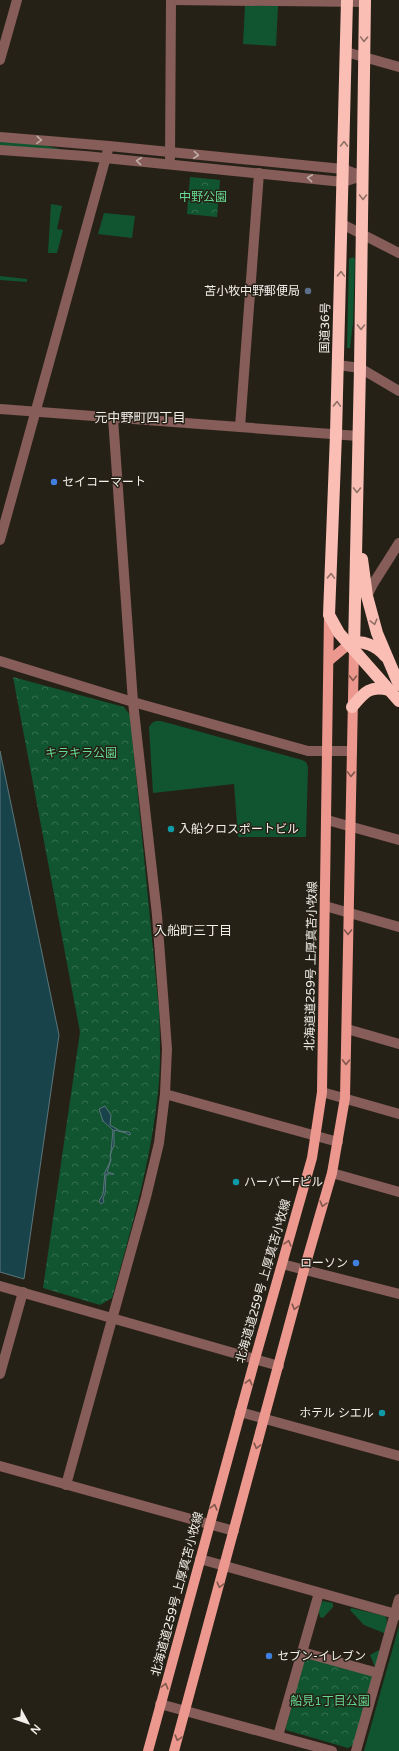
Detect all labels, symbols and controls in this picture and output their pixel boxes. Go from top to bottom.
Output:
one-way arrow [360,36,368,42]
one-way arrow [36,136,42,145]
one-way arrow [340,141,348,147]
one-way arrow [193,150,199,159]
one-way arrow [136,157,142,166]
one-way arrow [307,174,313,183]
park label: 中野公園 [179,190,227,204]
one-way arrow [359,194,367,200]
one-way arrow [337,271,345,277]
place label: 苫小牧中野郵便局 [204,284,300,298]
marker: 苫小牧中野郵便局 [303,286,313,296]
street label: 国道36号 [318,302,332,354]
one-way arrow [357,324,365,330]
one-way arrow [333,401,341,407]
district label: 元中野町四丁目 [94,410,186,426]
place label: セイコーマート [62,475,146,489]
marker: セイコーマート [49,477,59,487]
one-way arrow [353,487,361,493]
one-way arrow [327,573,335,579]
one-way arrow [369,618,378,625]
one-way arrow [349,675,357,681]
park label: キラキラ公園 [45,746,117,760]
one-way arrow [347,771,356,777]
place label: 入船クロスポートビル [179,822,299,836]
marker: 入船クロスポートビル [166,824,176,834]
street label: 北海道道259号 上厚真苫小牧線 [303,881,319,1051]
district label: 入船町三丁目 [154,923,232,939]
one-way arrow [344,929,352,935]
one-way arrow [342,1059,350,1065]
place label: ハーバーFビル [244,1175,323,1189]
marker: ハーバーFビル [231,1177,241,1187]
street label: 北海道道259号 上厚真苫小牧線 [233,1197,293,1365]
one-way arrow [319,1200,328,1207]
one-way arrow [283,1240,292,1247]
place label: ローソン [300,1256,348,1270]
marker: ローソン [351,1258,361,1268]
one-way arrow [291,1304,299,1311]
one-way arrow [244,1378,252,1385]
place label: ホテル シエル [299,1406,374,1420]
marker: ホテル シエル [377,1408,387,1418]
one-way arrow [254,1443,262,1450]
one-way arrow [209,1504,218,1511]
street label: 北海道道259号 上厚真苫小牧線 [148,1510,206,1678]
one-way arrow [216,1582,224,1589]
place label: セブン-イレブン [277,1649,366,1663]
marker: セブン-イレブン [264,1651,274,1661]
one-way arrow [160,1683,169,1690]
park label: 船見1丁目公園 [290,1694,370,1708]
north arrow [8,1703,48,1743]
text: N [27,1722,43,1737]
one-way arrow [174,1734,182,1741]

